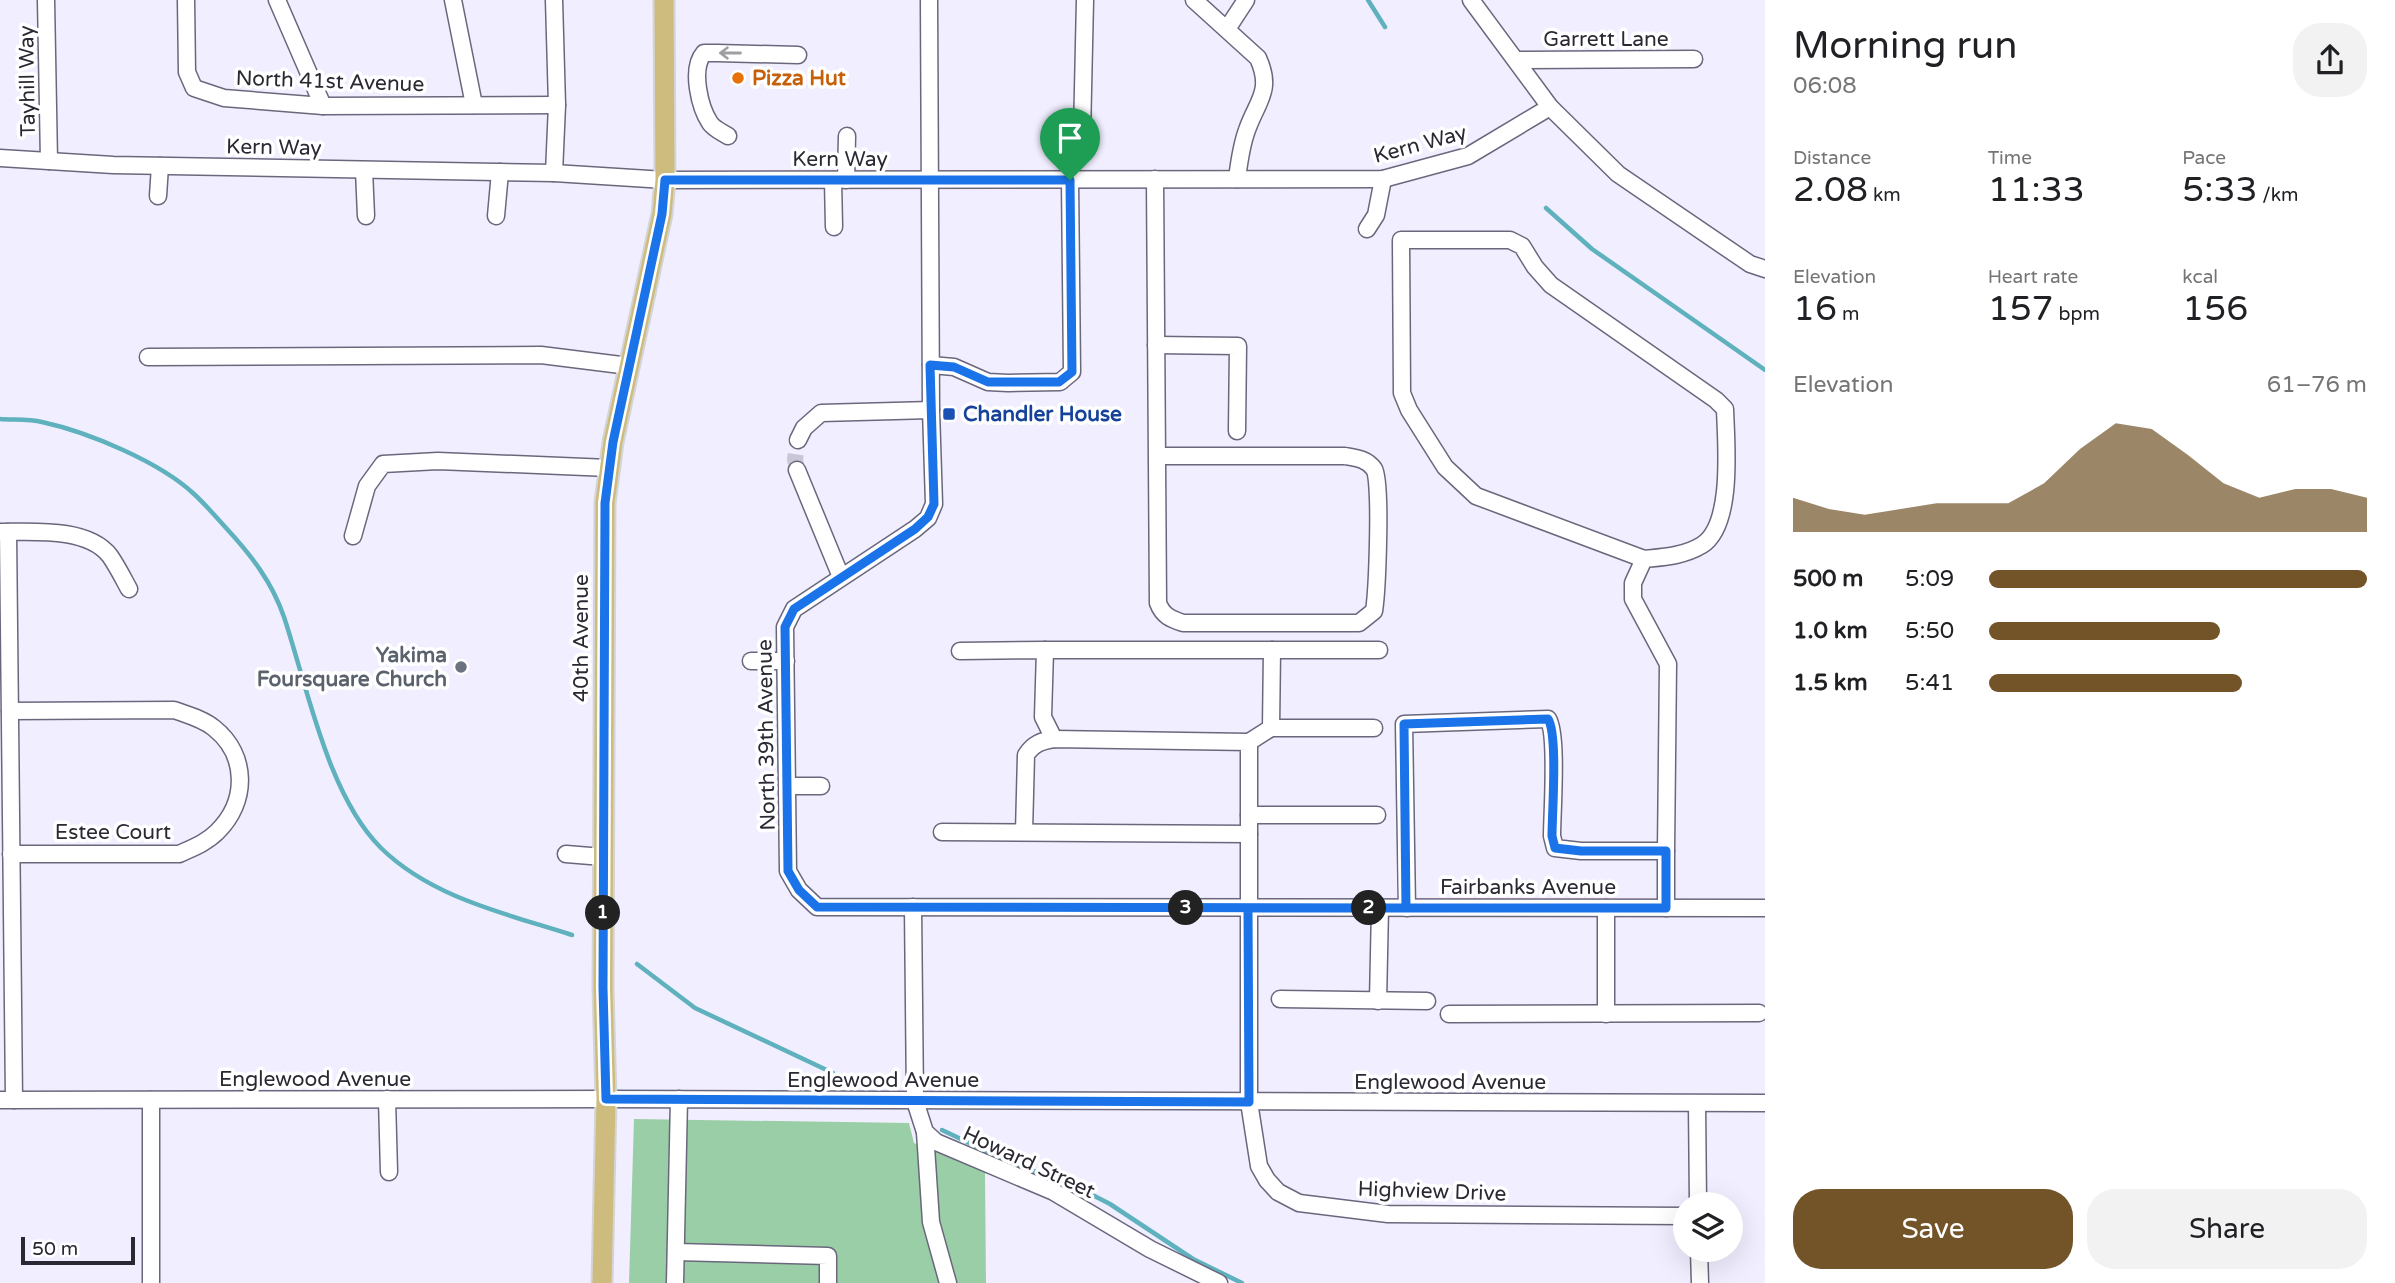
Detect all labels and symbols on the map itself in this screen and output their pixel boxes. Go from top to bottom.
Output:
street label: Tayhill Way [14,25,41,137]
street label: Garrett Lane [1543,27,1669,52]
one-way arrow [719,46,742,60]
street label: North 41st Avenue [235,66,425,97]
place label: Pizza Hut [752,66,846,91]
marker: Pizza Hut [730,70,746,86]
pin [1040,108,1100,180]
street label: Kern Way [1371,120,1470,169]
street label: Kern Way [226,134,322,161]
street label: Kern Way [792,147,888,172]
place label: Chandler House [963,402,1122,427]
marker: Chandler House [941,406,957,422]
street label: 40th Avenue [569,574,594,702]
street label: North 39th Avenue [752,639,781,831]
place label: Yakima Foursquare Church [257,643,447,692]
marker: Yakima Foursquare Church [453,659,469,675]
street label: Estee Court [55,820,171,845]
street label: Fairbanks Avenue [1440,875,1616,900]
pin: 3 [1168,890,1204,926]
pin: 2 [1352,890,1386,926]
pin: 1 [586,895,620,930]
street label: Englewood Avenue [219,1067,411,1092]
street label: Englewood Avenue [787,1068,979,1093]
street label: Englewood Avenue [1354,1070,1546,1095]
street label: Howard Street [959,1121,1099,1204]
street label: Highview Drive [1357,1176,1507,1207]
scale bar [21,1234,135,1266]

